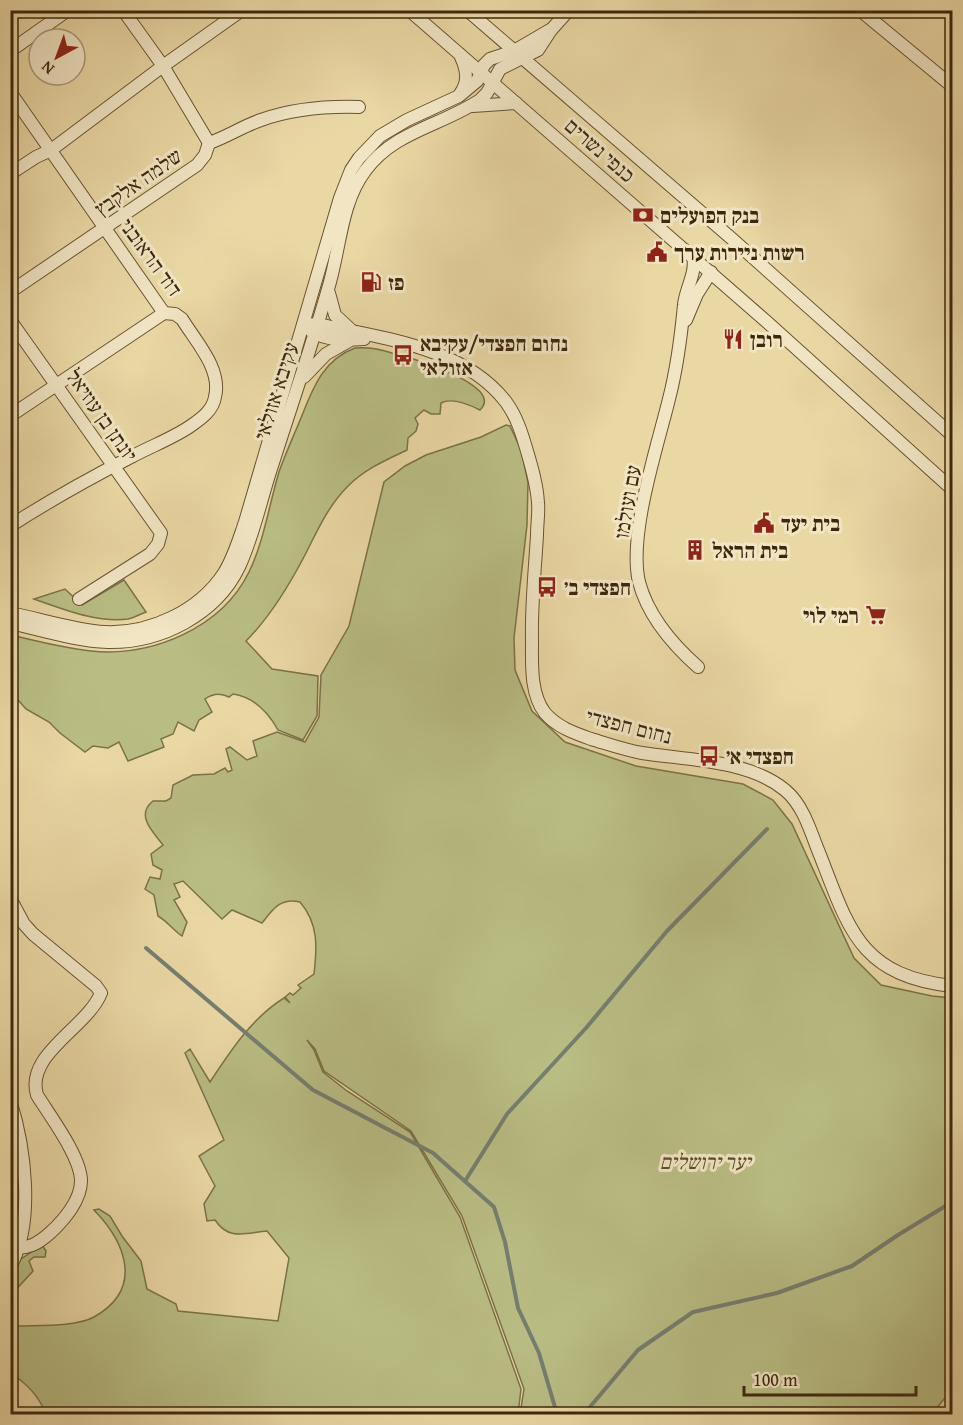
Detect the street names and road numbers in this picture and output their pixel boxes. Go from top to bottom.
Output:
street label: כנפי נשרים [558,110,642,190]
street label: שלמה אלקבץ [88,140,188,224]
street label: דוד הראובני [112,211,190,303]
street label: עקיבא אזולאי [246,338,306,444]
street label: יונתן בן עוזיאל [59,362,146,468]
street label: עם ועולמו [605,463,649,541]
street label: נחום חפצדי [583,700,675,752]

